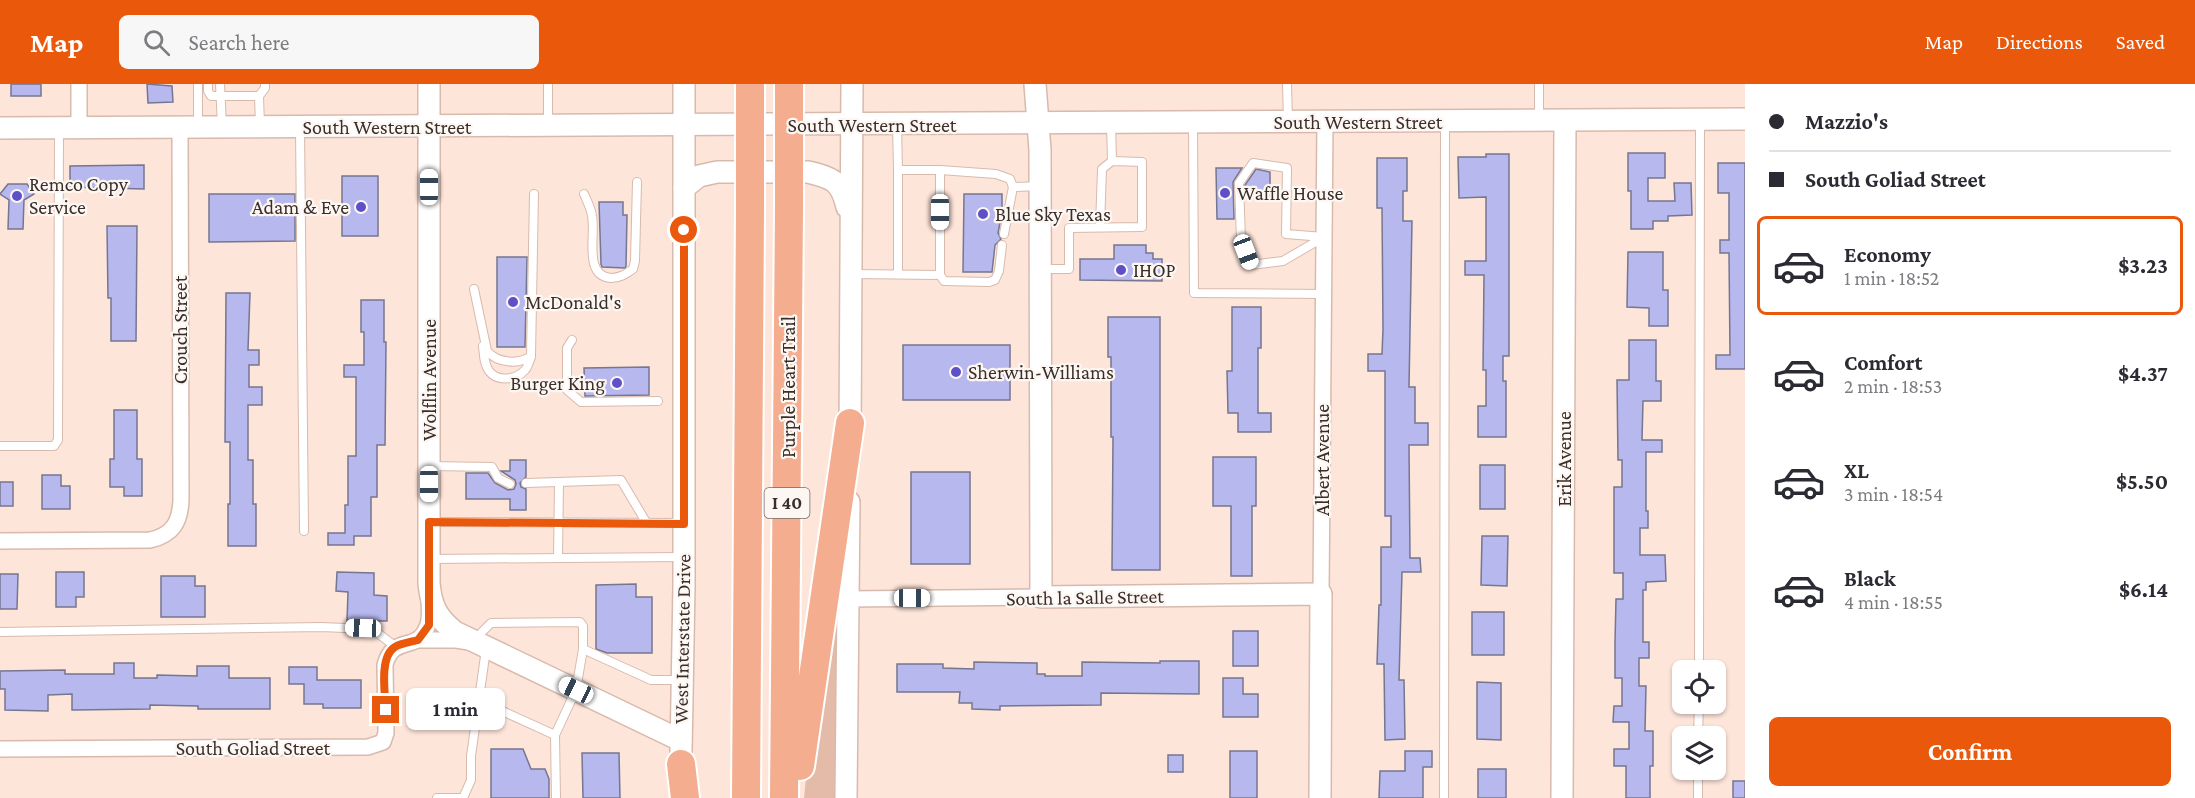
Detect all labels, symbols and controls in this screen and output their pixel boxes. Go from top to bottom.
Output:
search box [119,15,539,69]
icon: search [140,26,173,59]
text: Map [30,27,83,58]
text: Search here [188,30,289,55]
text: Map [1925,30,1963,54]
text: Directions [1996,30,2083,54]
text: Saved [2116,30,2165,54]
text: Mazzio's [1805,109,1888,134]
street label: South Western Street [1274,111,1443,133]
street label: South Western Street [788,114,957,136]
street label: South Western Street [303,116,472,138]
text: South Goliad Street [1805,167,1986,192]
car [420,169,438,205]
place label: Remco Copy Service [29,173,129,218]
place label: Waffle House [1237,182,1344,204]
marker: Waffle House [1218,186,1232,200]
marker: Remco Copy Service [10,189,24,203]
car [931,194,949,230]
place label: Adam & Eve [252,196,349,218]
marker: Adam & Eve [354,200,368,214]
place label: Blue Sky Texas [995,203,1111,226]
marker: Blue Sky Texas [976,207,990,221]
route start [670,216,697,243]
car [1231,232,1261,272]
icon: car [1772,239,1826,293]
text: Economy [1844,242,1931,267]
text: $3.23 [2118,253,2168,278]
place label: IHOP [1133,259,1176,281]
marker: IHOP [1114,263,1128,277]
text: 1 min · 18:52 [1844,267,1939,289]
street label: Crouch Street [169,275,191,384]
place label: McDonald's [525,291,621,313]
marker: McDonald's [506,295,520,309]
street label: Purple Heart Trail [777,316,800,458]
street label: Wolflin Avenue [418,319,440,441]
icon: car [1772,347,1826,401]
text: Comfort [1844,350,1922,375]
place label: Sherwin-Williams [968,361,1114,383]
text: $4.37 [2118,361,2168,386]
marker: Sherwin-Williams [949,365,963,379]
place label: Burger King [510,372,605,395]
text: 2 min · 18:53 [1844,375,1942,397]
marker: Burger King [610,376,624,390]
street label: Albert Avenue [1311,404,1333,516]
street label: Erik Avenue [1553,411,1575,507]
icon: car [1772,455,1826,509]
text: XL [1844,458,1869,483]
car [420,466,438,502]
text: $5.50 [2116,469,2168,494]
text: 3 min · 18:54 [1844,483,1943,505]
road number: I 40 [764,488,810,518]
street label: West Interstate Drive [670,554,694,724]
icon: car [1772,563,1826,617]
text: Black [1844,566,1896,591]
text: $6.14 [2119,577,2168,602]
street label: South la Salle Street [1006,585,1164,609]
car [894,589,930,607]
text: 4 min · 18:55 [1844,591,1943,613]
car [345,618,381,638]
map controls [1672,660,1726,780]
button: locate [1672,660,1726,714]
car [556,674,596,706]
callout: 1 min [407,689,506,731]
route end [372,696,399,723]
text: 1 min [433,698,478,720]
button: Confirm [1769,717,2171,786]
button: layers [1672,726,1726,780]
street label: South Goliad Street [176,737,331,759]

